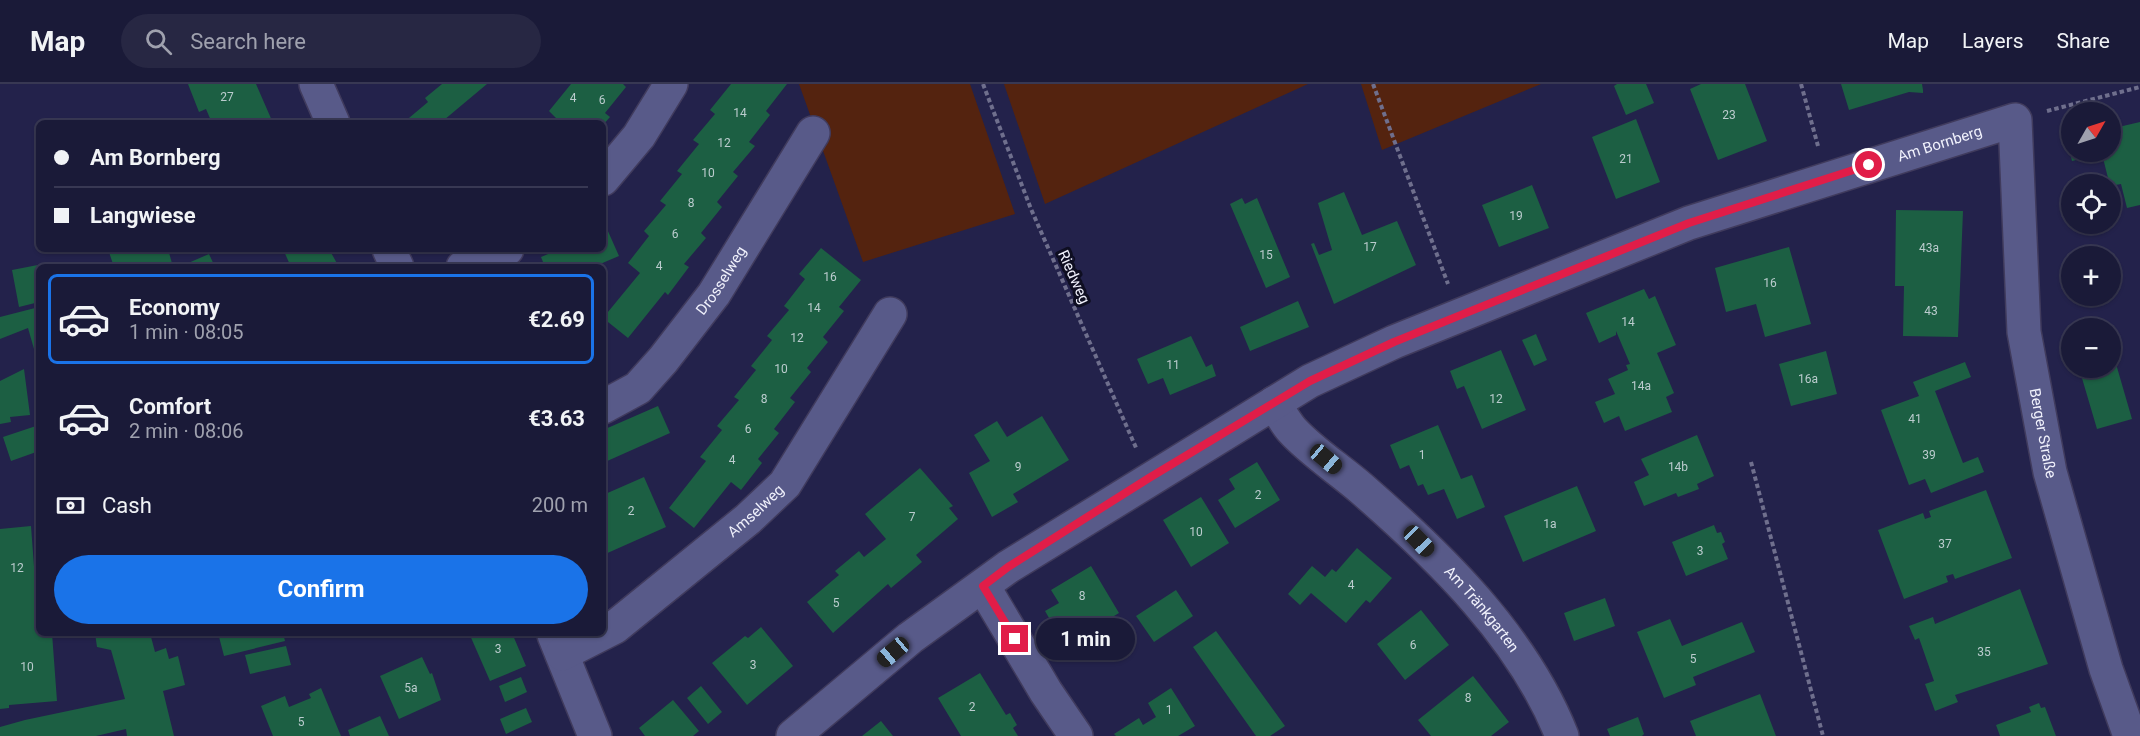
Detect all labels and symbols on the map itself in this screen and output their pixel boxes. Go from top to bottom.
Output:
house number: 27 [220,90,234,104]
house number: 4 [570,91,577,105]
house number: 6 [599,93,606,107]
north arrow [2061,102,2121,162]
house number: 14 [733,106,747,120]
house number: 23 [1722,108,1736,122]
street label: Am Bornberg [1895,122,1984,166]
house number: 12 [717,136,731,150]
route start [1855,151,1882,178]
house number: 21 [1619,152,1633,166]
house number: 10 [701,166,715,180]
house number: 8 [688,196,695,210]
house number: 19 [1509,209,1523,223]
house number: 6 [672,227,679,241]
house number: 17 [1363,240,1377,254]
house number: 43a [1919,241,1939,255]
street label: Drosselweg [692,243,750,318]
street label: Riedweg [1054,247,1094,307]
house number: 15 [1259,248,1273,262]
house number: 4 [656,259,663,273]
house number: 16 [823,270,837,284]
house number: 16 [1763,276,1777,290]
house number: 14 [807,301,821,315]
house number: 43 [1924,304,1938,318]
house number: 14 [1621,315,1635,329]
house number: 12 [790,331,804,345]
house number: 11 [1166,358,1180,372]
house number: 10 [774,362,788,376]
house number: 16a [1798,372,1818,386]
house number: 14a [1631,379,1651,393]
street label: Berger Straße [2026,387,2060,480]
house number: 8 [761,392,768,406]
house number: 12 [1489,392,1503,406]
house number: 41 [1908,412,1922,426]
house number: 6 [745,422,752,436]
car [1306,441,1346,477]
house number: 1 [1419,448,1425,462]
house number: 39 [1922,448,1936,462]
house number: 4 [729,453,736,467]
house number: 9 [1015,460,1021,474]
house number: 14b [1668,460,1688,474]
street label: Amselweg [724,481,788,541]
house number: 2 [1255,488,1262,502]
house number: 2 [628,504,635,518]
house number: 7 [909,510,916,524]
house number: 1a [1543,517,1557,531]
car [1400,522,1438,560]
house number: 10 [1189,525,1203,539]
house number: 37 [1938,537,1952,551]
house number: 3 [1697,544,1703,558]
house number: 12 [10,561,24,575]
street label: Am Tränkgarten [1441,562,1523,656]
house number: 4 [1348,578,1355,592]
house number: 8 [1079,589,1086,603]
house number: 5 [833,596,840,610]
callout: 1 min [1036,618,1135,660]
route end [1001,625,1028,652]
car [873,634,913,670]
house number: 6 [1410,638,1417,652]
house number: 3 [495,642,501,656]
house number: 35 [1977,645,1991,659]
house number: 5 [1690,652,1697,666]
house number: 3 [750,658,756,672]
house number: 10 [20,660,34,674]
house number: 5a [404,681,418,695]
house number: 8 [1465,691,1472,705]
house number: 2 [969,700,976,714]
house number: 1 [1166,703,1172,717]
house number: 5 [298,715,305,729]

